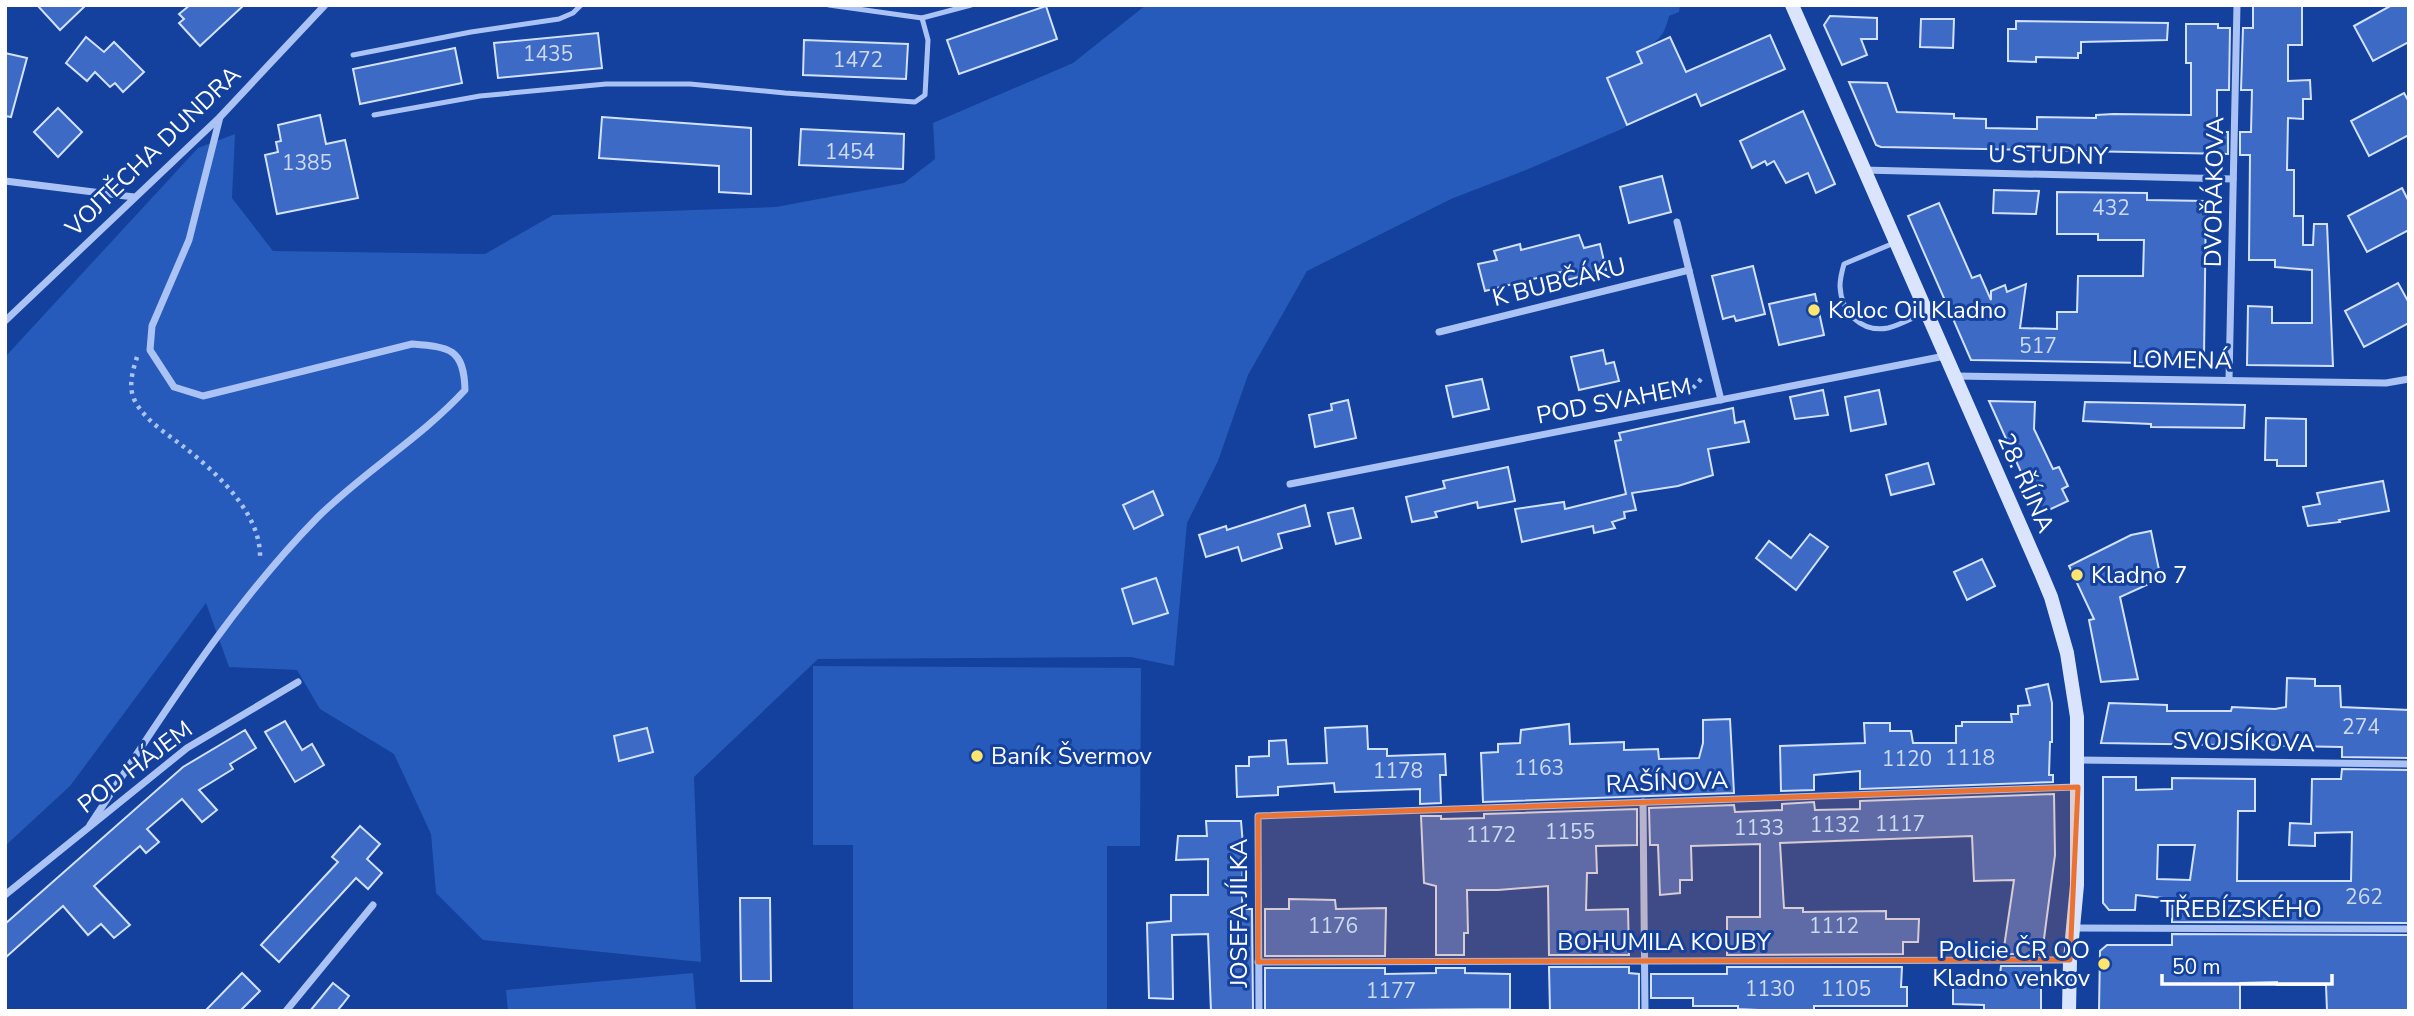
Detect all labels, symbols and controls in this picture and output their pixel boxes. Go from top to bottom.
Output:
house number: 1435 [523,40,573,68]
house number: 1472 [833,46,883,74]
street label: VOJTĚCHA DUNDRA [58,59,248,244]
street label: DVOŘÁKOVA [2197,116,2231,267]
house number: 1454 [825,138,875,166]
street label: U STUDNY [1988,138,2109,172]
house number: 1385 [282,149,332,177]
house number: 432 [2092,194,2130,222]
street label: K BUBČÁKU [1489,250,1629,314]
place label: Koloc Oil Kladno [1828,294,2007,326]
marker: Koloc Oil Kladno [1806,302,1822,318]
house number: 517 [2019,332,2057,360]
street label: LOMENÁ [2132,343,2233,377]
street label: POD SVAHEM [1534,370,1694,432]
street label: 28. ŘÍJNA [1990,428,2062,538]
place label: Kladno 7 [2091,559,2187,591]
marker: Kladno 7 [2069,567,2085,583]
street label: POD HÁJEM [71,713,199,821]
house number: 274 [2342,713,2380,741]
street label: SVOJSÍKOVA [2173,725,2316,759]
place label: Baník Švermov [991,740,1153,772]
house number: 1118 [1945,744,1995,772]
house number: 1120 [1882,745,1932,773]
marker: Baník Švermov [969,748,985,764]
house number: 1163 [1514,754,1564,782]
house number: 1178 [1373,757,1423,785]
street label: RAŠÍNOVA [1605,764,1729,800]
house number: 1117 [1875,810,1925,838]
house number: 1132 [1810,811,1860,839]
house number: 1133 [1734,814,1784,842]
house number: 1155 [1545,818,1595,846]
house number: 1172 [1466,821,1516,849]
street label: JOSEFA JÍLKA [1223,838,1255,989]
house number: 262 [2345,883,2383,911]
street label: TŘEBÍZSKÉHO [2160,893,2322,925]
house number: 1176 [1308,912,1358,940]
house number: 1112 [1809,912,1859,940]
street label: BOHUMILA KOUBY [1557,926,1771,958]
place label: Policie ČR OO Kladno venkov [1932,934,2091,994]
scale bar [2162,942,2332,986]
text: 50 m [2172,953,2221,981]
marker: Policie ČR OO Kladno venkov [2096,956,2112,972]
house number: 1130 [1745,975,1795,1003]
house number: 1105 [1821,975,1871,1003]
house number: 1177 [1366,977,1416,1005]

